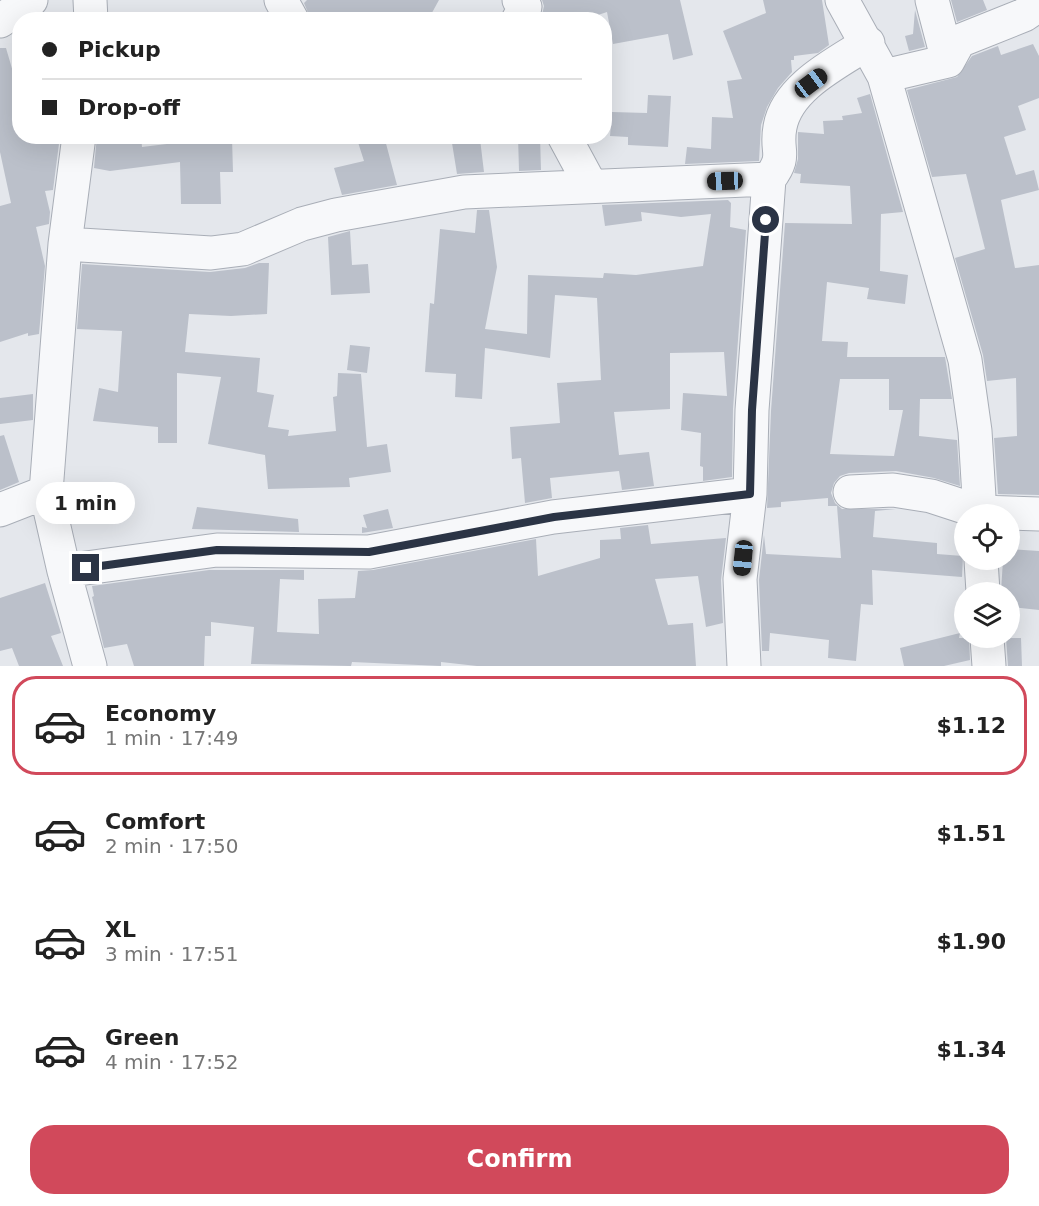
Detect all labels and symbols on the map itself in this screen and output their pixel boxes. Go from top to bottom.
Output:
car [791,65,831,101]
car [707,171,743,191]
route start [752,206,779,233]
callout: 1 min [36,481,136,523]
car [732,539,754,577]
route end [72,554,99,581]

